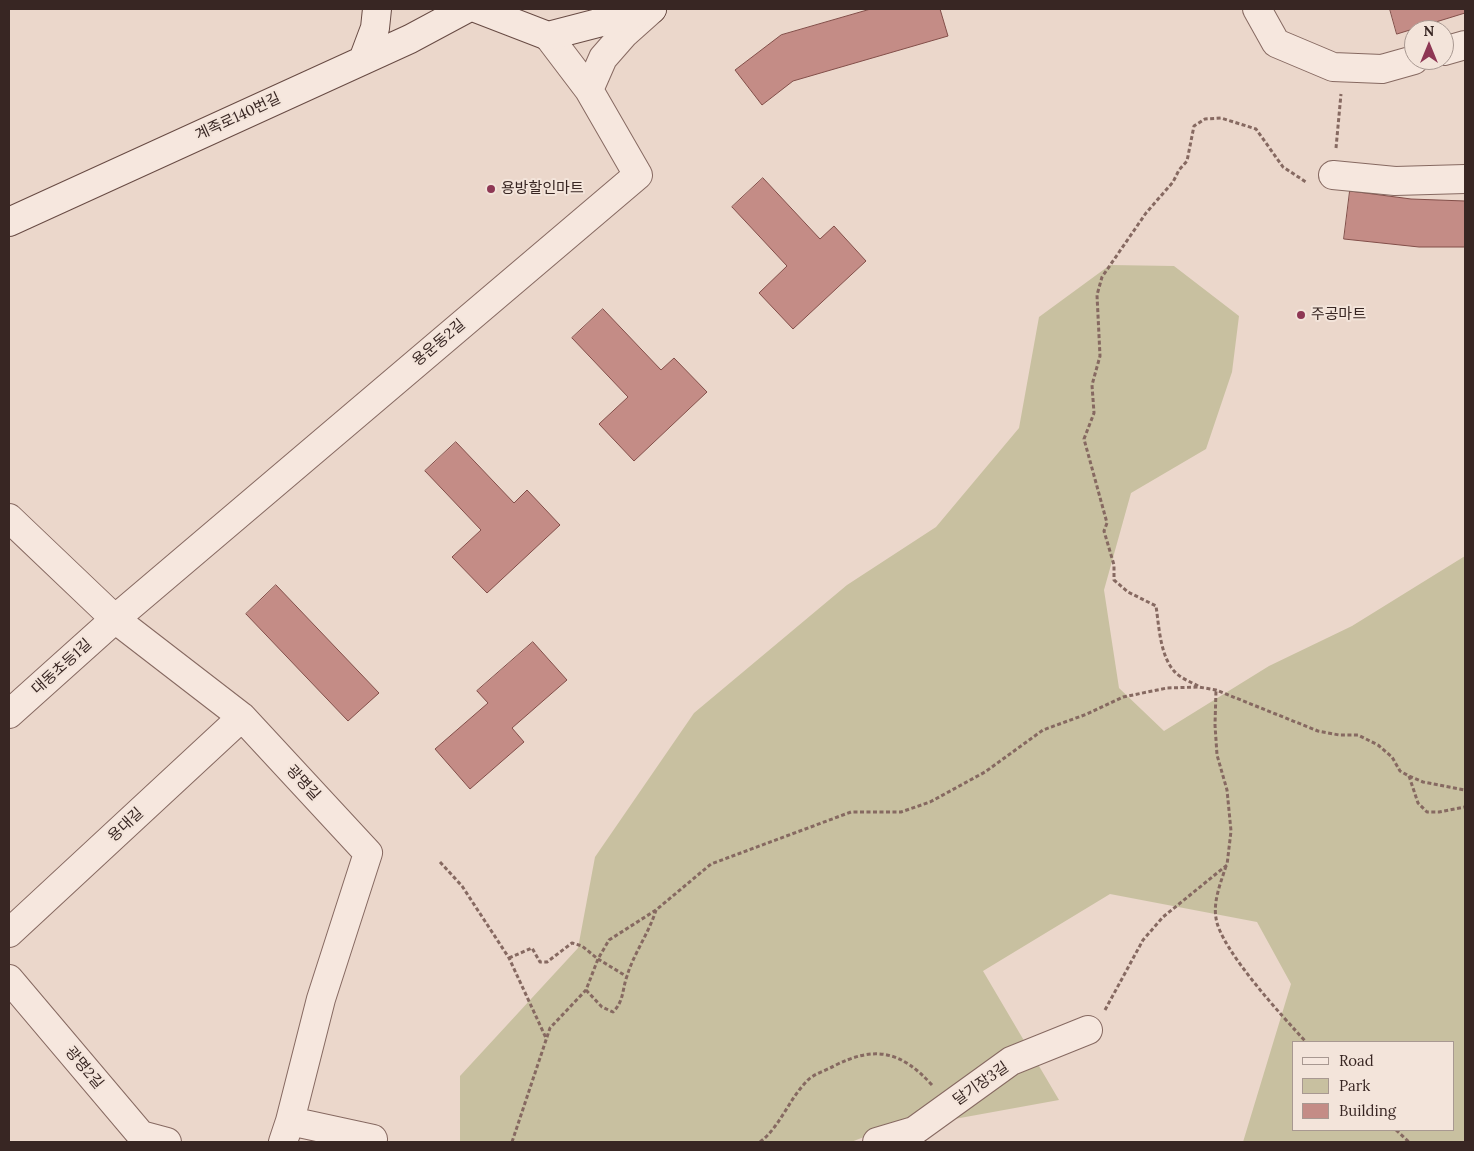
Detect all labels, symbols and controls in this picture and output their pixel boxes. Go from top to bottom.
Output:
north arrow [1404,20,1454,70]
text: N [1424,22,1434,40]
street label: 계족로140번길 [193,89,283,145]
place label: 용방할인마트 [501,180,584,198]
marker: 용방할인마트 [485,183,497,195]
place label: 주공마트 [1311,306,1366,324]
marker: 주공마트 [1295,309,1307,321]
street label: 용운동2길 [409,316,469,370]
street label: 대동초등1길 [28,635,96,699]
street label: 광명길 [282,762,324,804]
street label: 용대길 [105,804,147,846]
legend [1292,1041,1454,1131]
street label: 광명2길 [61,1043,107,1093]
text: Road [1339,1051,1374,1070]
street label: 달기장3길 [950,1058,1012,1110]
text: Park [1339,1076,1370,1095]
text: Building [1339,1101,1396,1120]

